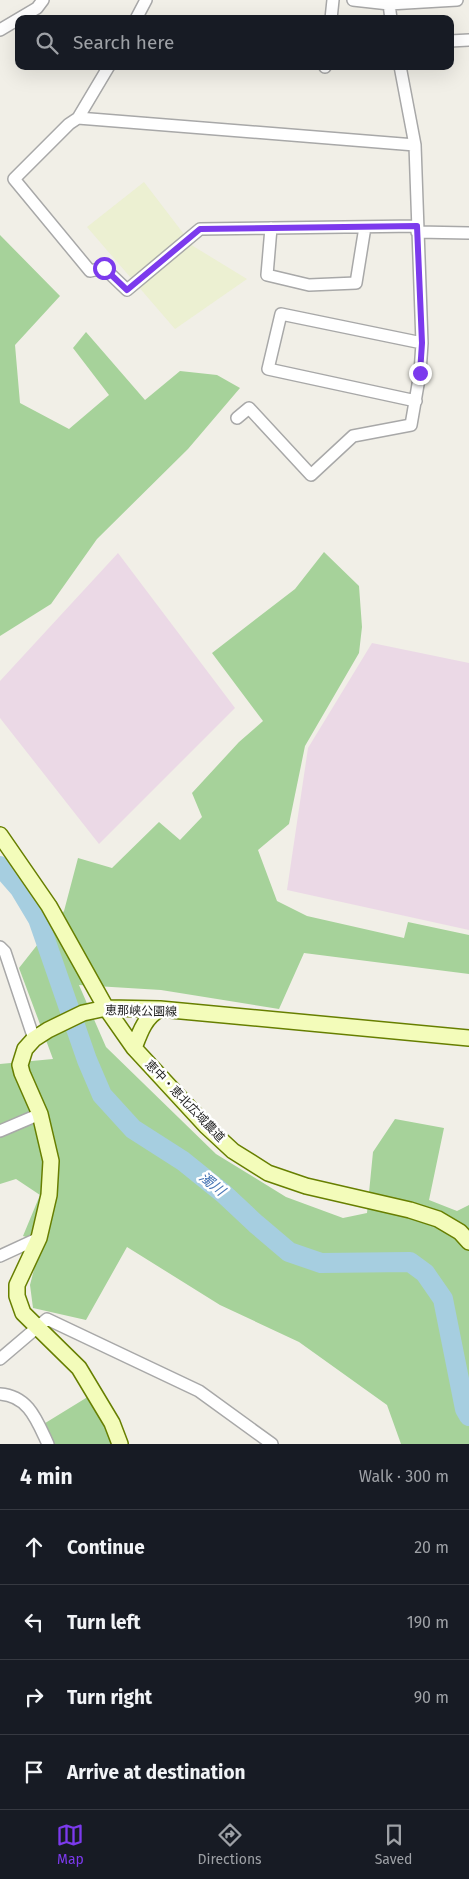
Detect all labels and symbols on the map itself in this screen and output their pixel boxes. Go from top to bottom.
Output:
route start [93,257,116,280]
route end [409,362,432,385]
street label: 恵那峡公園線 [105,1003,177,1019]
street label: 恵中・恵北広域農道 [142,1057,228,1145]
water label: 濁川 [196,1169,230,1201]

